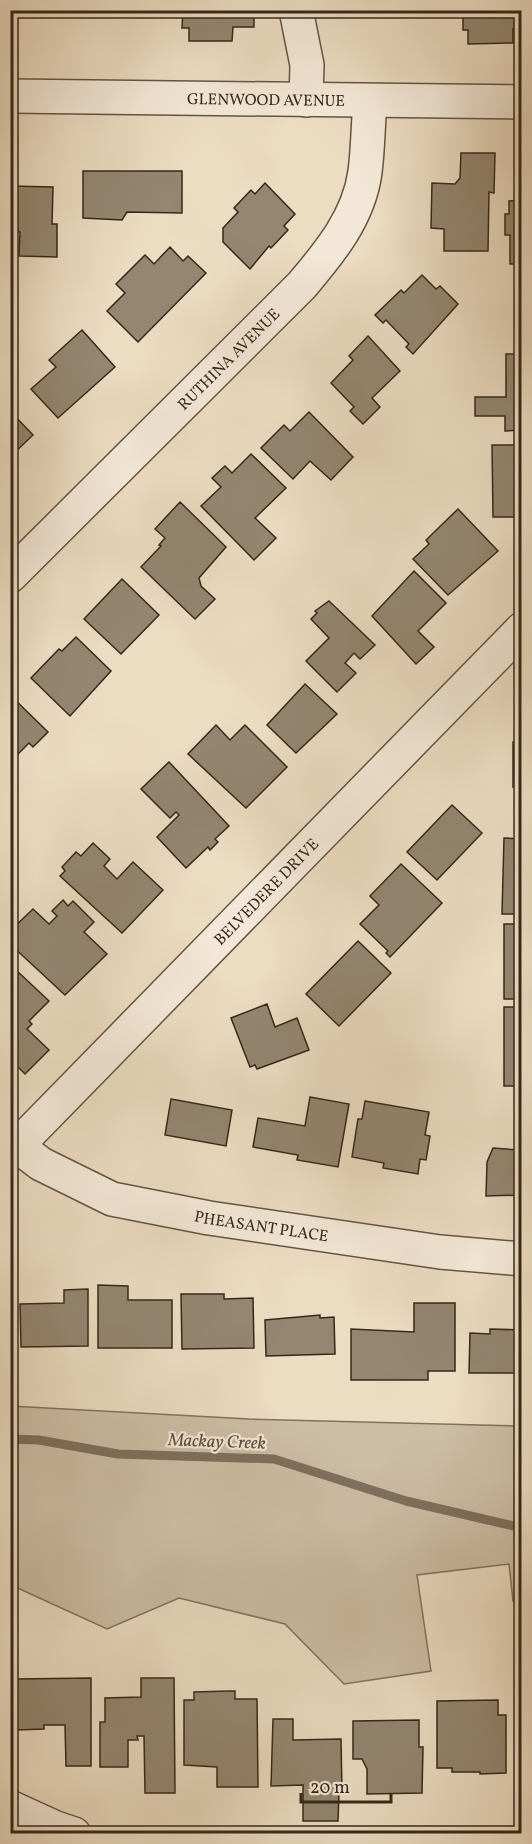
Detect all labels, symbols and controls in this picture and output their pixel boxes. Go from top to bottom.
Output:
street label: GLENWOOD AVENUE [187,89,345,113]
street label: RUTHINA AVENUE [174,304,286,416]
street label: BELVEDERE DRIVE [210,834,325,951]
street label: PHEASANT PLACE [192,1206,330,1248]
water label: Mackay Creek [167,1428,266,1457]
scale bar [301,1766,391,1804]
text: 20 m [310,1776,350,1801]

